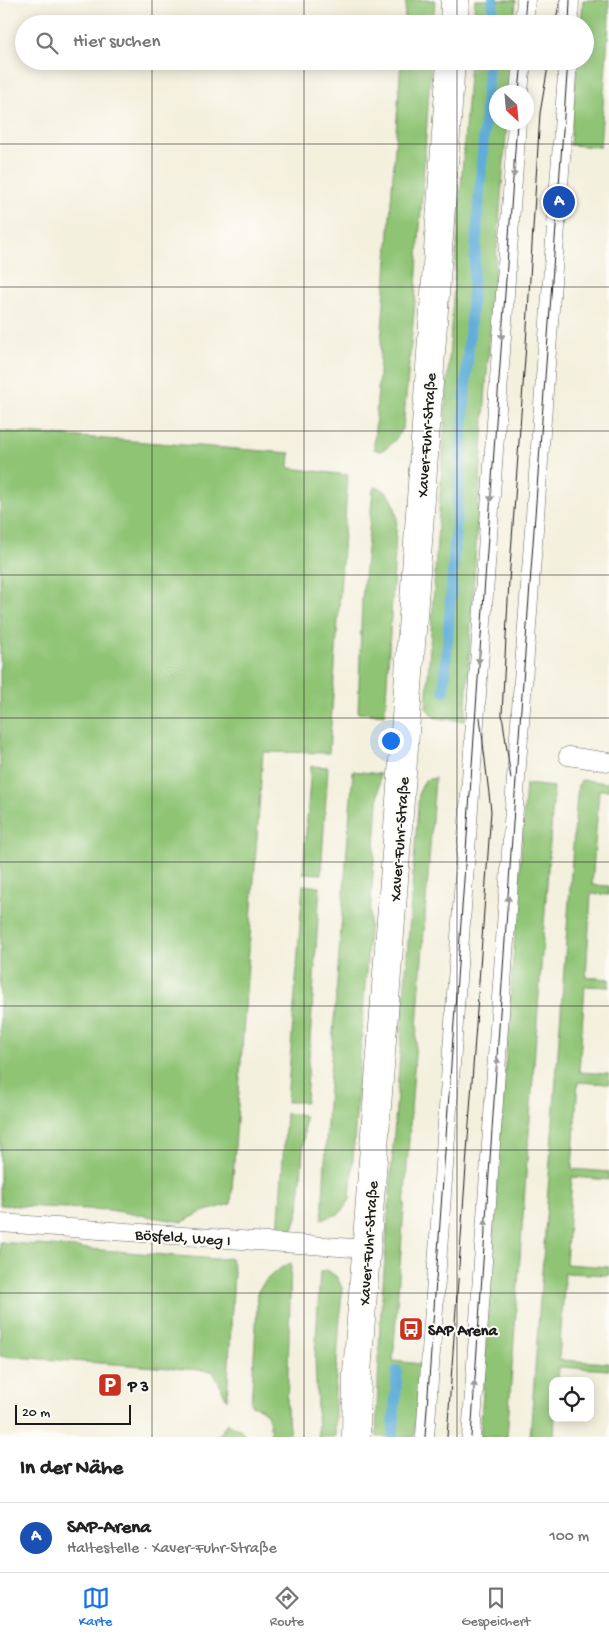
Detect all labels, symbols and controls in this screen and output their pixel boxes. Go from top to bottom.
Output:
search box [15,15,594,70]
icon: search [33,29,61,57]
text: Hier suchen [73,31,160,54]
north arrow [489,85,534,130]
one-way arrow [509,163,517,179]
pin: A [543,183,575,221]
one-way arrow [498,325,506,341]
street label: Xaver-Fuhr-Straße [415,372,442,499]
one-way arrow [486,488,494,504]
one-way arrow [475,650,483,666]
your location [378,728,404,754]
street label: Xaver-Fuhr-Straße [388,776,415,903]
one-way arrow [504,894,512,910]
one-way arrow [493,1056,501,1072]
street label: Xaver-Fuhr-Straße [357,1180,384,1307]
one-way arrow [482,1218,490,1234]
street label: Bösfeld, Weg I [133,1227,231,1252]
bus stop icon: SAP Arena [398,1316,424,1342]
place label: SAP Arena [428,1323,498,1342]
parking icon: P 3 [97,1372,123,1398]
map controls [549,1377,594,1422]
button: locate [549,1377,594,1422]
place label: P 3 [127,1379,149,1398]
one-way arrow [471,1380,479,1396]
scale bar [15,1402,131,1425]
text: 20 m [22,1405,50,1422]
text: In der Nähe [20,1457,123,1482]
text: SAP-Arena [67,1517,151,1540]
text: A [31,1528,41,1547]
text: 100 m [549,1528,589,1547]
text: Haltestelle · Xaver-Fuhr-Straße [67,1540,277,1559]
tab: Karte [79,1584,112,1631]
tab: Route [270,1584,304,1631]
tab: Gespeichert [462,1584,530,1631]

